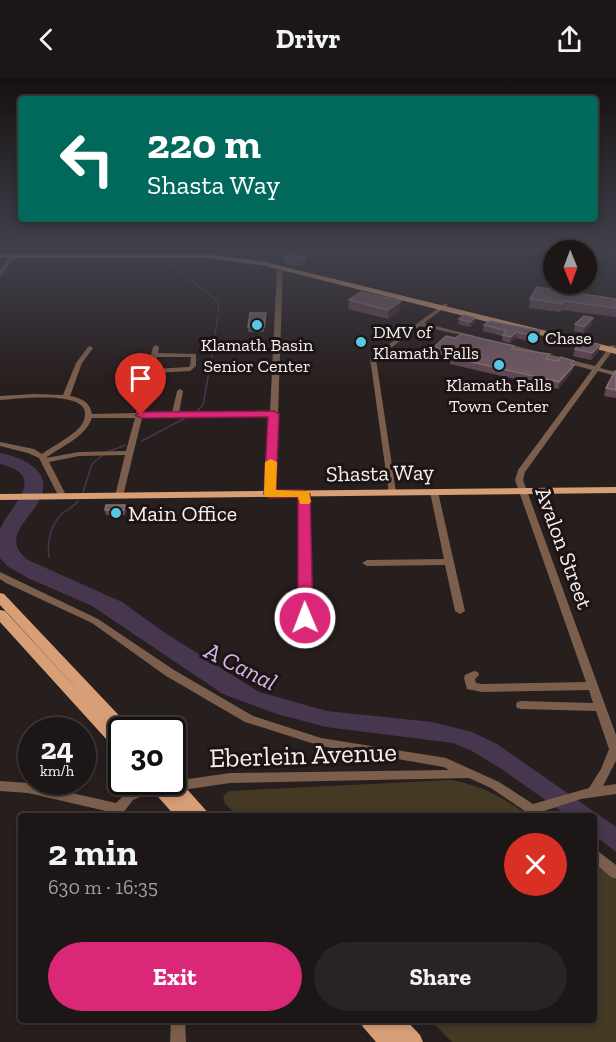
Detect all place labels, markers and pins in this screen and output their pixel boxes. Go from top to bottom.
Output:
marker: Klamath Basin Senior Center [250,318,264,332]
place label: DMV of Klamath Falls [373,321,479,364]
place label: Chase [545,327,592,349]
marker: Chase [526,331,540,345]
place label: Klamath Basin Senior Center [201,334,314,377]
marker: DMV of Klamath Falls [354,335,368,349]
pin [115,353,166,415]
marker: Klamath Falls Town Center [492,358,506,372]
place label: Klamath Falls Town Center [446,374,552,417]
place label: Main Office [128,500,237,527]
marker: Main Office [109,506,123,520]

